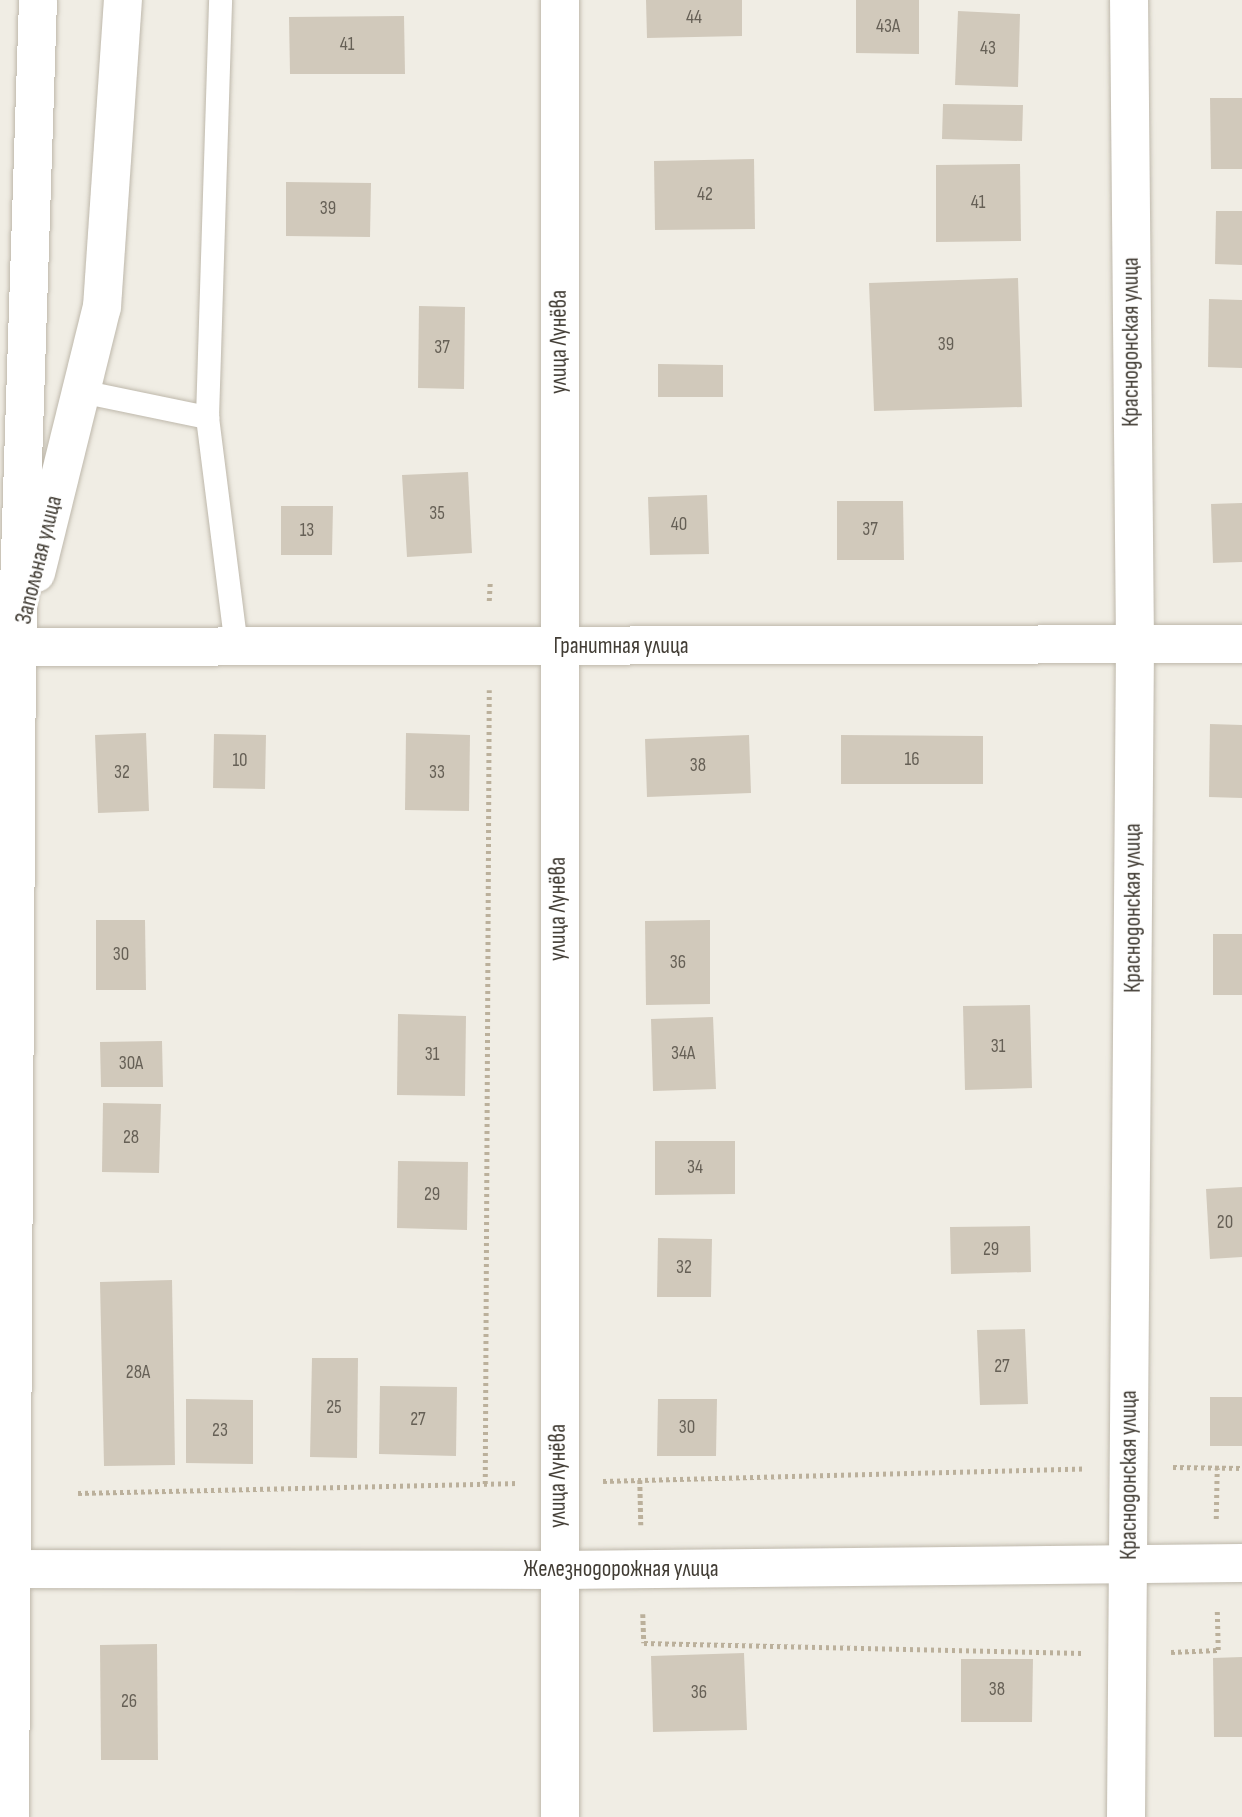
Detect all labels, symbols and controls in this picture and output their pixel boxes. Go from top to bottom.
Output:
house number: 44 [686,7,702,29]
house number: 43А [876,16,900,38]
house number: 41 [340,34,354,56]
house number: 43 [980,38,996,60]
house number: 42 [697,184,713,206]
house number: 41 [971,192,985,214]
house number: 39 [320,198,336,220]
street label: Краснодонская улица [1117,257,1145,427]
street label: улица Лунёва [545,290,573,394]
house number: 39 [938,334,954,356]
house number: 37 [434,337,450,359]
street label: Запольная улица [10,493,68,627]
house number: 35 [429,503,445,525]
house number: 40 [671,514,687,536]
house number: 37 [862,519,878,541]
house number: 13 [300,520,314,542]
street label: Гранитная улица [553,632,689,660]
house number: 16 [905,749,919,771]
house number: 10 [232,750,248,772]
house number: 38 [690,755,706,777]
house number: 32 [114,762,130,784]
house number: 33 [429,762,445,784]
street label: Краснодонская улица [1119,823,1147,993]
street label: улица Лунёва [544,857,572,961]
house number: 30 [113,944,129,966]
house number: 36 [670,952,686,974]
house number: 31 [991,1036,1005,1058]
house number: 34А [671,1043,695,1065]
house number: 31 [425,1044,439,1066]
house number: 30А [119,1053,143,1075]
house number: 28 [123,1127,139,1149]
house number: 34 [687,1157,703,1179]
house number: 29 [424,1184,440,1206]
house number: 20 [1217,1212,1233,1234]
house number: 29 [983,1239,999,1261]
house number: 32 [676,1257,692,1279]
house number: 27 [994,1356,1010,1378]
house number: 28А [126,1362,150,1384]
street label: Краснодонская улица [1115,1390,1143,1560]
house number: 25 [326,1397,342,1419]
house number: 27 [410,1409,426,1431]
house number: 30 [679,1417,695,1439]
house number: 23 [212,1420,228,1442]
street label: улица Лунёва [544,1424,572,1528]
street label: Железнодорожная улица [523,1555,719,1583]
house number: 38 [989,1679,1005,1701]
house number: 36 [691,1682,707,1704]
house number: 26 [121,1691,137,1713]

